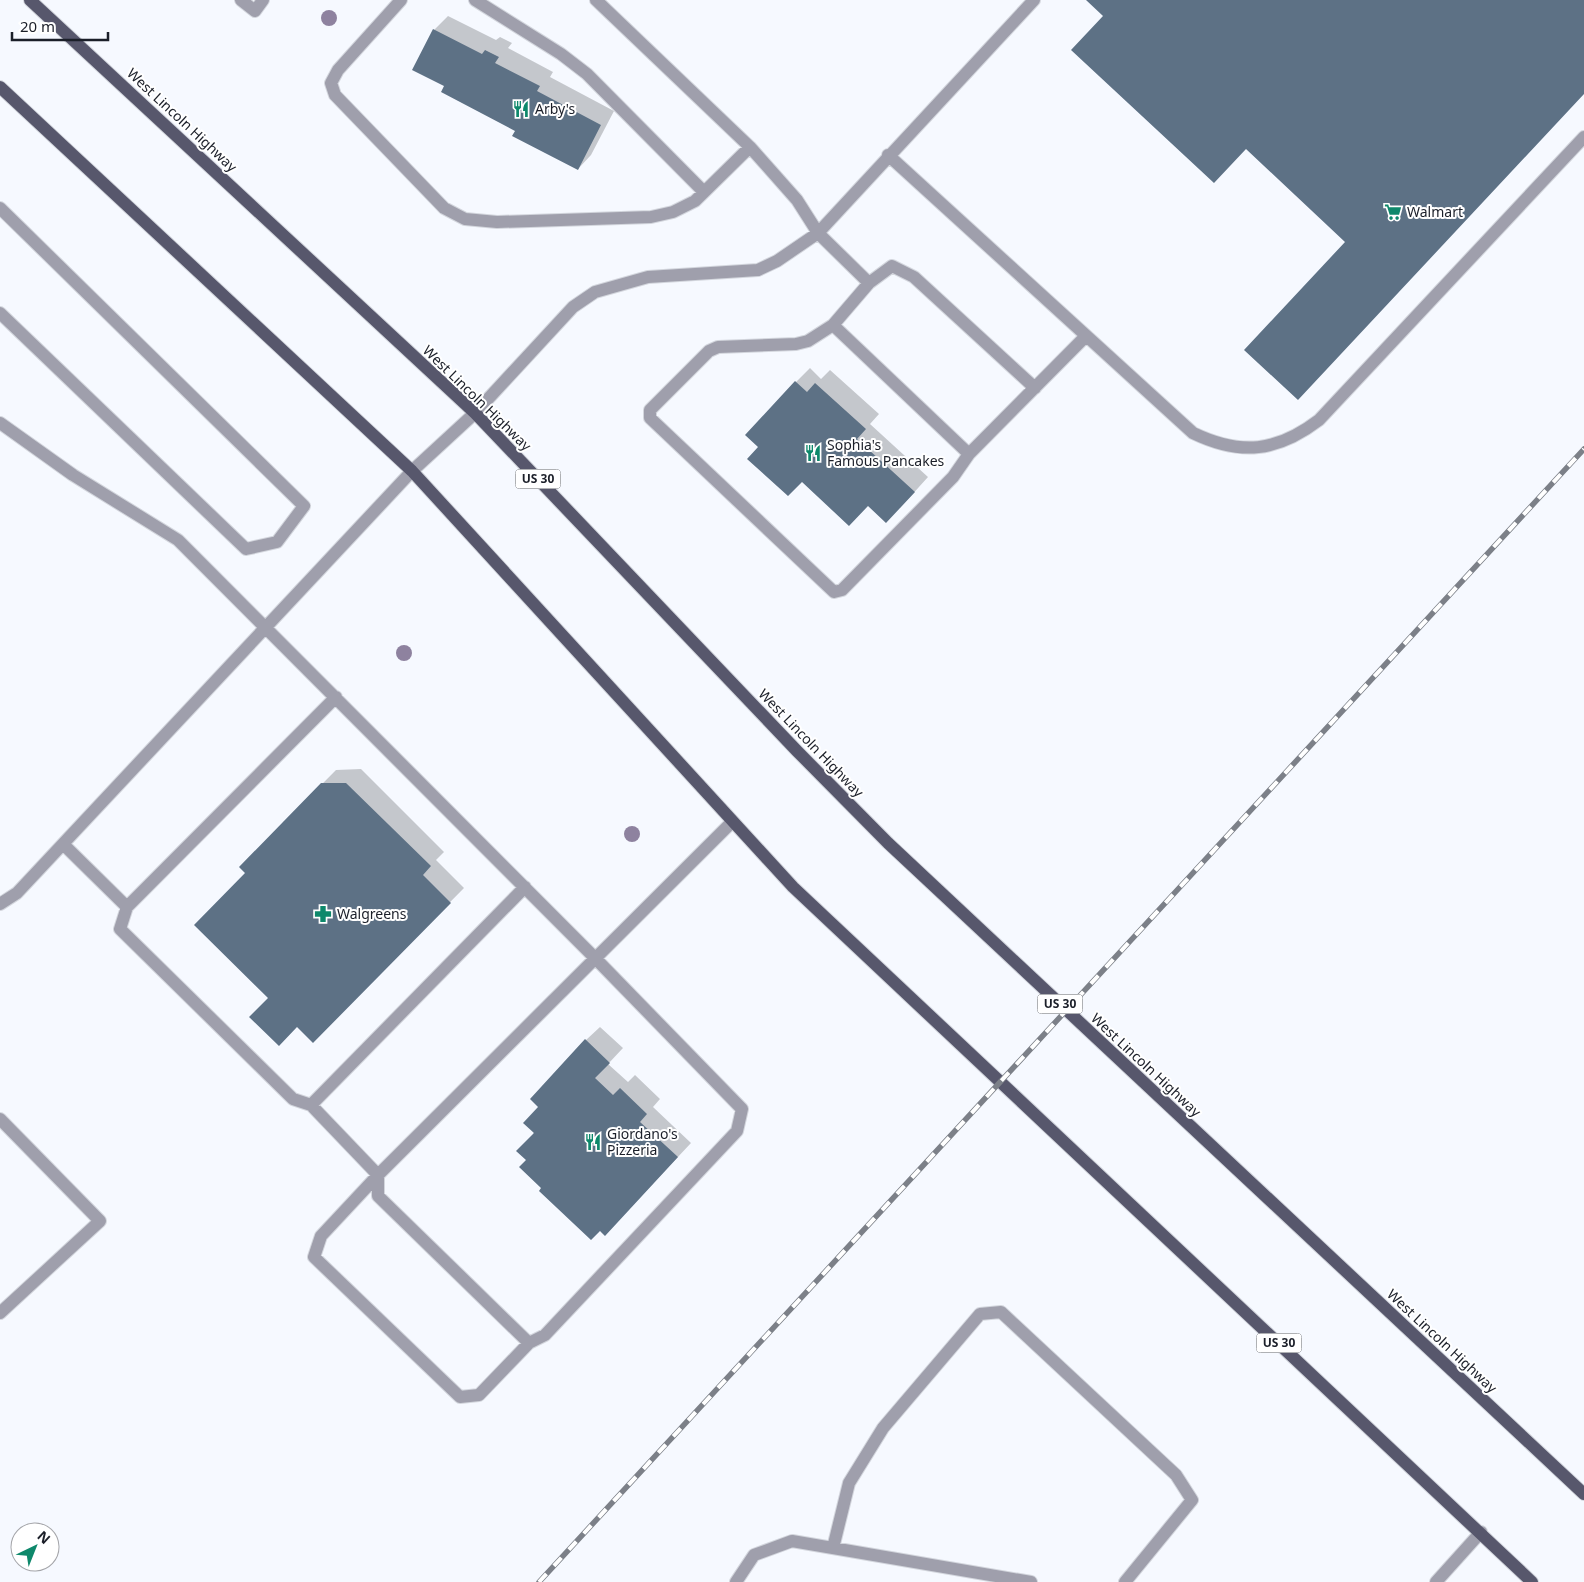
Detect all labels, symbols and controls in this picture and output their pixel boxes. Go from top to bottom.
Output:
scale bar [12,10,109,42]
text: 20 m [20,16,55,36]
street label: West Lincoln Highway [123,64,242,176]
restaurant icon: Arby's [511,99,531,119]
place label: Arby's [535,99,575,118]
supermarket icon: Walmart [1383,202,1403,222]
place label: Walmart [1407,202,1463,221]
street label: West Lincoln Highway [419,341,536,455]
place label: Sophia's Famous Pancakes [827,435,945,470]
restaurant icon: Sophia's Famous Pancakes [803,443,823,463]
road number: US 30 [516,469,560,488]
street label: West Lincoln Highway [755,684,869,802]
pharmacy icon: Walgreens [313,904,333,924]
place label: Walgreens [337,904,407,923]
road number: US 30 [1038,994,1082,1014]
street label: West Lincoln Highway [1087,1009,1206,1121]
place label: Giordano's Pizzeria [607,1124,678,1159]
restaurant icon: Giordano's Pizzeria [583,1132,603,1152]
street label: West Lincoln Highway [1383,1285,1502,1397]
road number: US 30 [1256,1334,1302,1352]
north arrow [10,1522,60,1572]
text: N [34,1526,55,1548]

